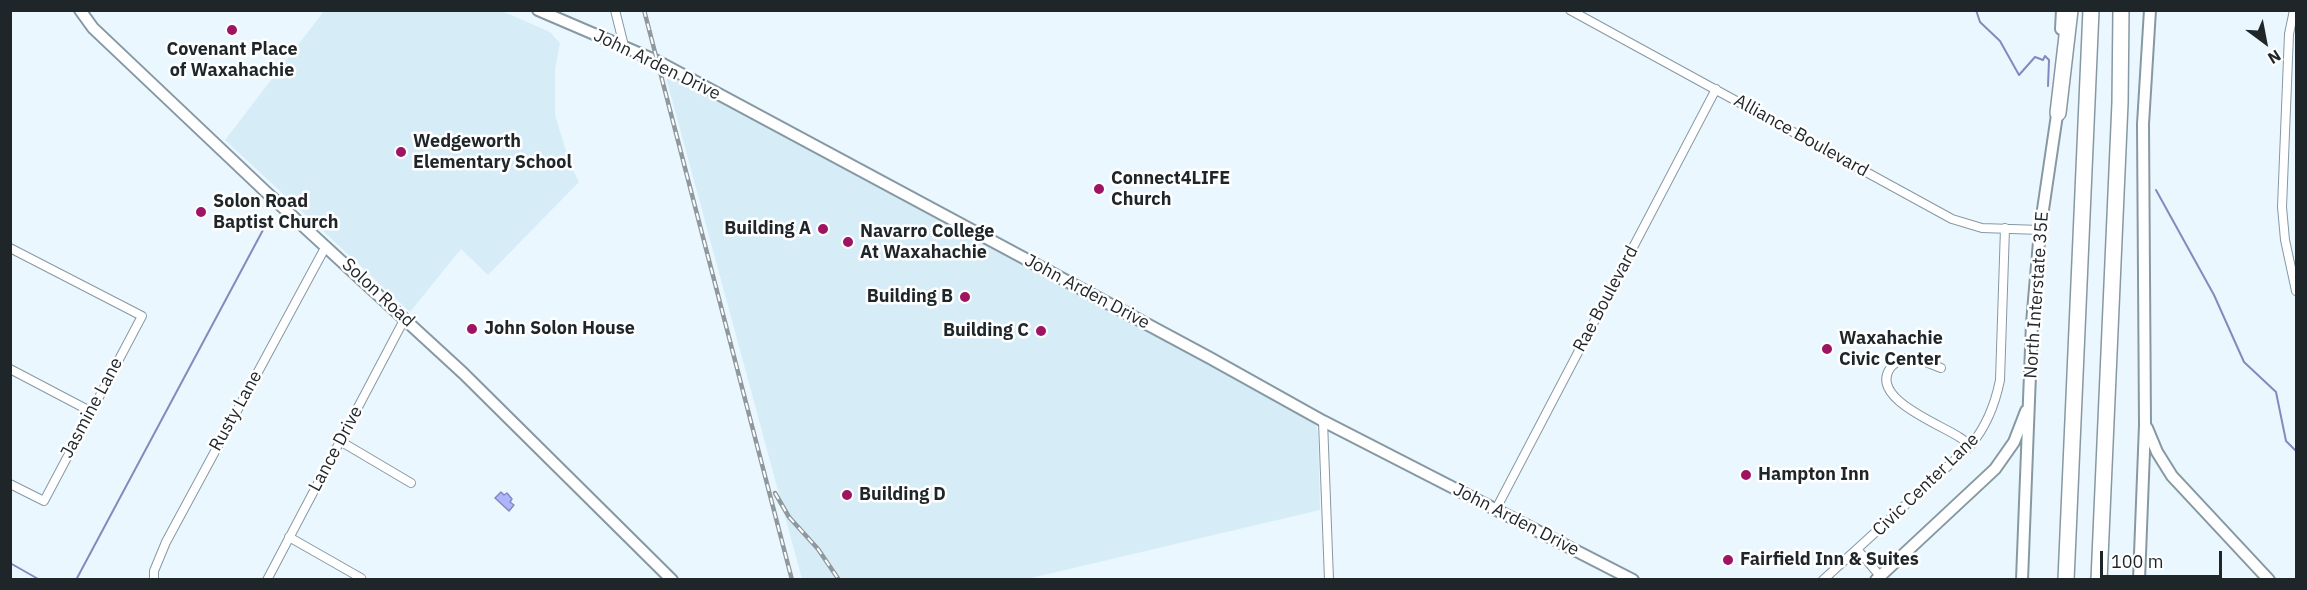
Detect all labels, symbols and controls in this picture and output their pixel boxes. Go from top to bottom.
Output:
north arrow [2235,12,2295,72]
marker: Covenant Place of Waxahachie [225,23,239,37]
street label: John Arden Drive [590,25,724,105]
place label: Covenant Place of Waxahachie [166,39,298,82]
text: N [2264,46,2285,69]
street label: Alliance Boulevard [1730,90,1872,182]
place label: Wedgeworth Elementary School [413,131,572,174]
marker: Wedgeworth Elementary School [394,145,408,159]
place label: Connect4LIFE Church [1111,168,1230,210]
marker: Connect4LIFE Church [1092,182,1106,196]
place label: Solon Road Baptist Church [213,191,339,234]
marker: Solon Road Baptist Church [194,205,208,219]
street label: North Interstate 35E [2020,211,2054,379]
place label: Building A [724,218,811,240]
place label: Navarro College At Waxahachie [860,221,994,264]
marker: Building A [816,222,830,236]
marker: Navarro College At Waxahachie [841,235,855,249]
street label: Rae Boulevard [1569,242,1643,356]
street label: John Arden Drive [1021,250,1153,334]
street label: Solon Road [337,254,419,332]
place label: Building B [867,286,953,308]
marker: Building B [958,290,972,304]
place label: John Solon House [484,318,635,340]
place label: Building C [943,320,1029,342]
marker: John Solon House [465,322,479,336]
marker: Building C [1034,324,1048,338]
place label: Waxahachie Civic Center [1839,328,1943,370]
marker: Waxahachie Civic Center [1820,342,1834,356]
street label: Jasmine Lane [56,354,128,462]
street label: Rusty Lane [205,367,267,455]
street label: Lance Drive [304,403,368,495]
street label: Civic Center Lane [1868,429,1984,541]
place label: Hampton Inn [1758,464,1869,486]
marker: Hampton Inn [1739,468,1753,482]
street label: John Arden Drive [1449,479,1583,561]
place label: Building D [859,484,946,506]
marker: Building D [840,488,854,502]
scale bar [2103,539,2224,577]
place label: Fairfield Inn & Suites [1740,549,1919,571]
text: 100 m [2111,550,2163,573]
marker: Fairfield Inn & Suites [1721,553,1735,567]

